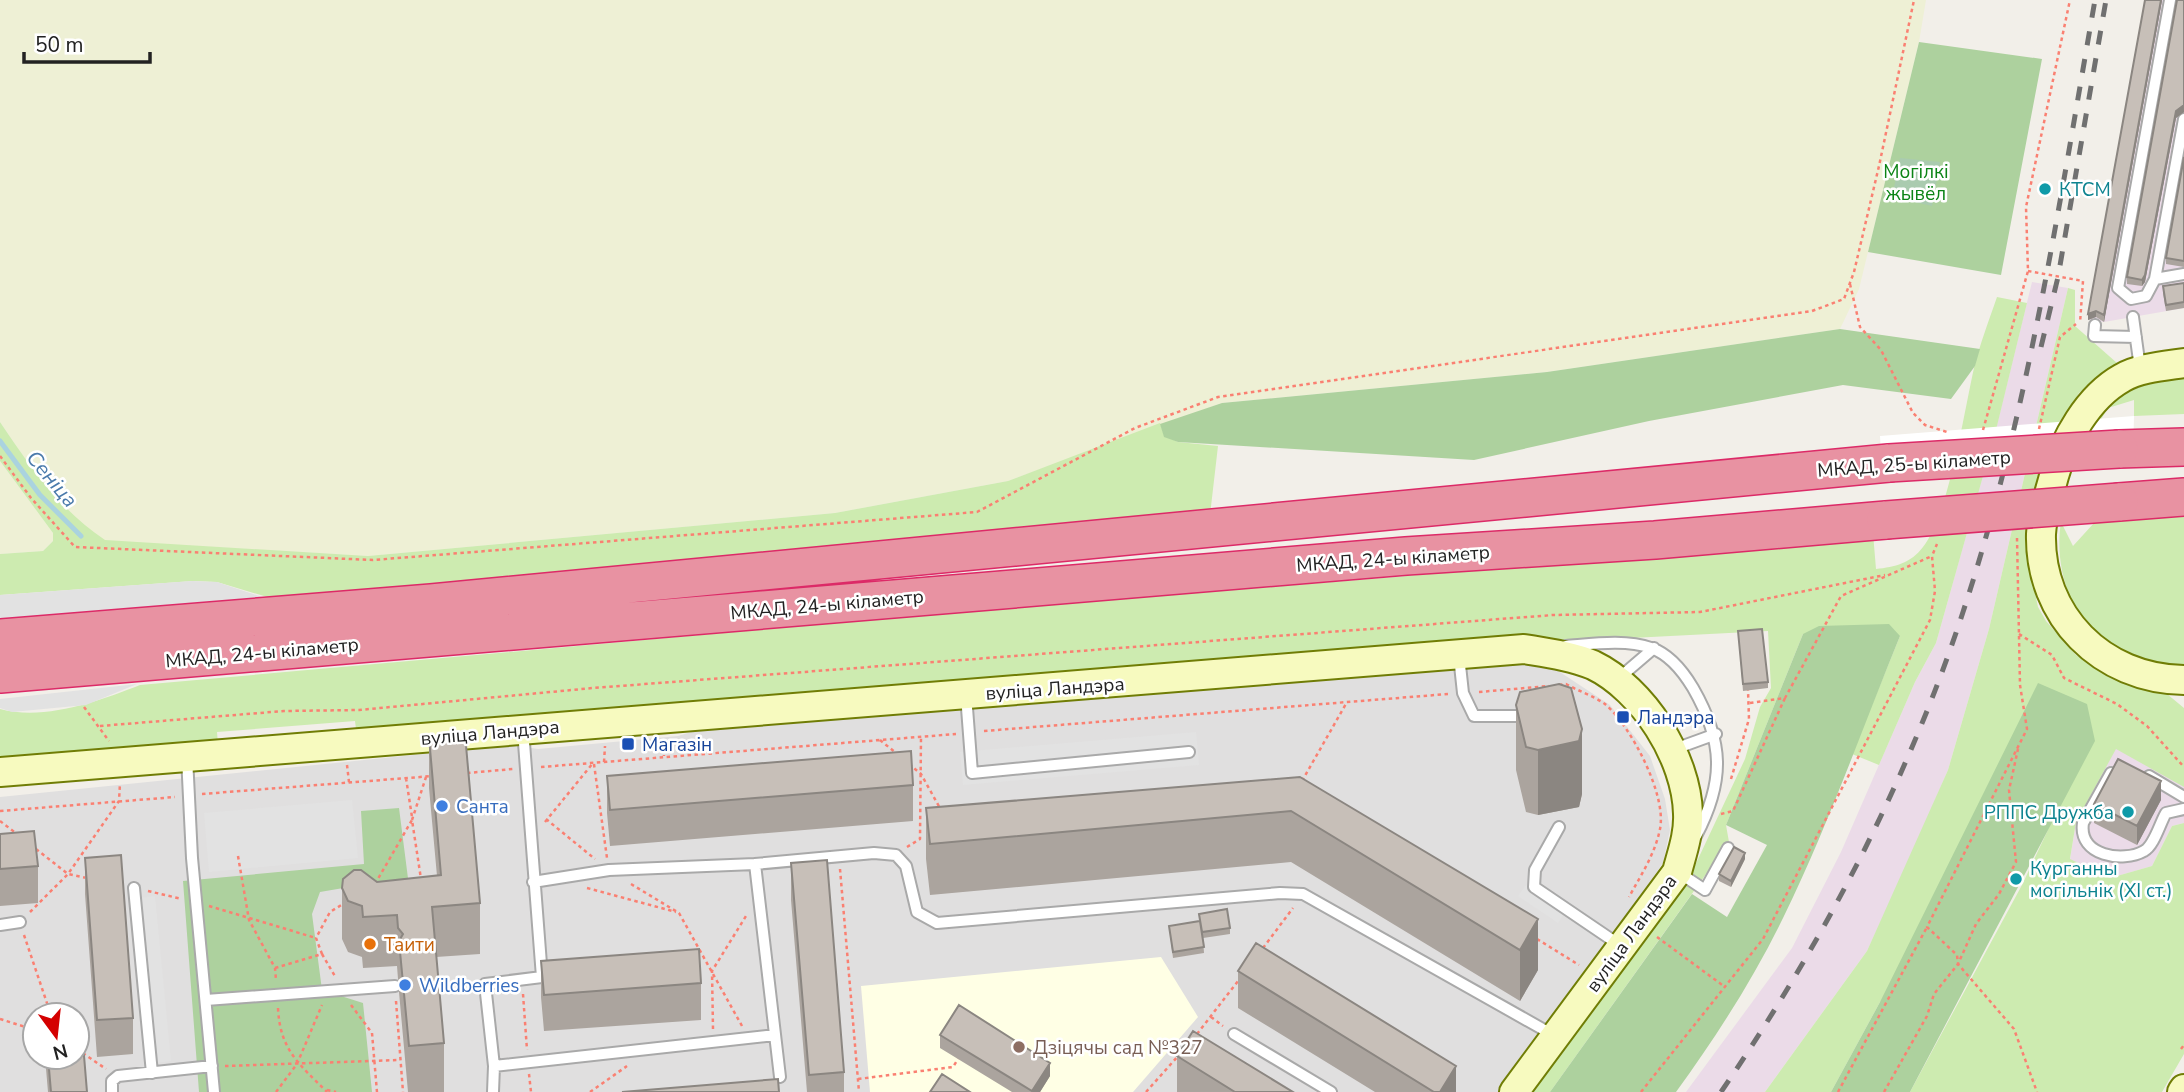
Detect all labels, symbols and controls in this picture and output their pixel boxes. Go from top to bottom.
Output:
scale bar [24,21,150,65]
text: 50 m [35,31,84,59]
park label: Могілкі жывёл [1883,159,1949,207]
place label: КТСМ [2059,177,2111,203]
marker: КТСМ [2037,181,2053,197]
water label: Сеніца [20,444,84,514]
street label: МКАД, 25-ы кіламетр [1816,444,2012,484]
street label: МКАД, 24-ы кіламетр [1295,539,1491,579]
street label: МКАД, 24-ы кіламетр [729,584,925,626]
street label: МКАД, 24-ы кіламетр [164,632,360,674]
street label: вуліца Ландэра [985,671,1125,707]
place label: Ландэра [1637,705,1715,731]
marker: Ландэра [1615,709,1631,725]
street label: вуліца Ландэра [420,714,561,752]
place label: Магазін [642,732,712,758]
marker: Магазін [620,736,636,752]
place label: Санта [456,794,509,820]
marker: Санта [434,798,450,814]
place label: РППС Дружба [1984,800,2114,826]
marker: РППС Дружба [2120,804,2136,820]
place label: Курганны могільнік (XI ст.) [2030,856,2172,904]
street label: вуліца Ландэра [1580,870,1683,998]
marker: Курганны могільнік (XI ст.) [2008,871,2024,887]
place label: Таити [384,932,435,958]
marker: Таити [362,936,378,952]
place label: Wildberries [419,973,519,999]
marker: Wildberries [397,977,413,993]
north arrow [21,1001,91,1071]
place label: Дзіцячы сад №327 [1033,1035,1203,1061]
text: N [50,1037,70,1066]
marker: Дзіцячы сад №327 [1011,1039,1027,1055]

